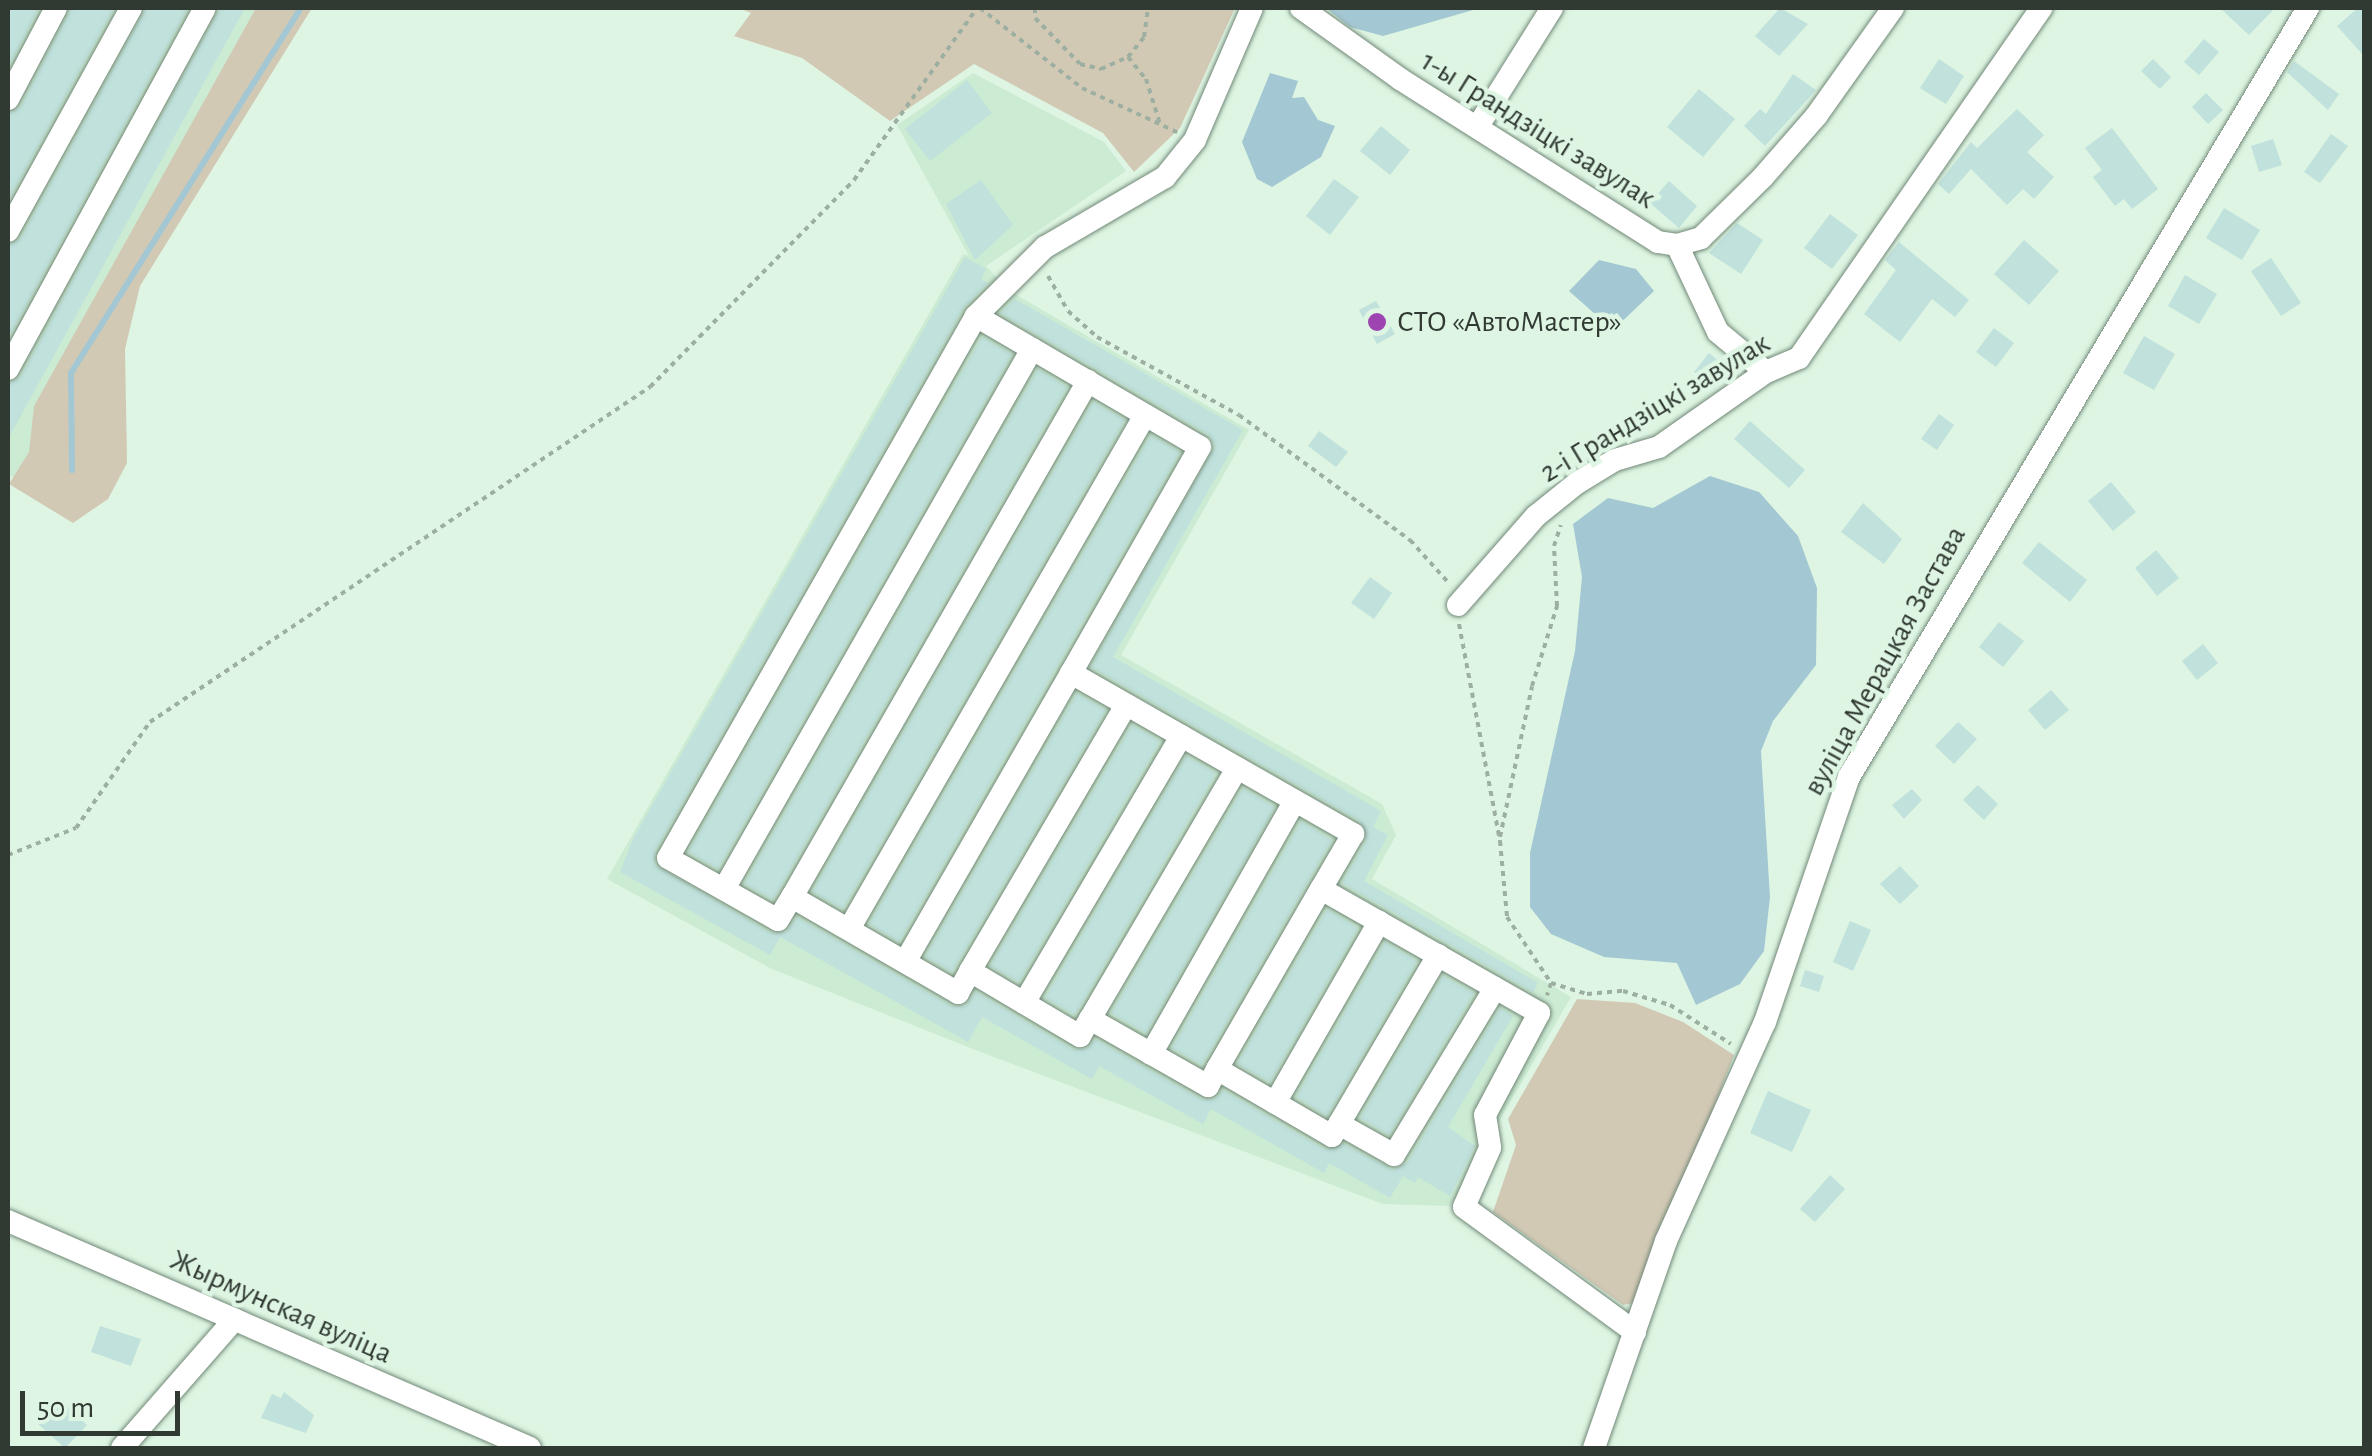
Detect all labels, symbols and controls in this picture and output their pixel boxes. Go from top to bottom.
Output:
street label: 1-ы Грандзіцкі завулак [1414,43,1662,217]
place label: СТО «АвтоМастер» [1397,304,1622,340]
marker: СТО «АвтоМастер» [1366,311,1388,333]
street label: 2-і Грандзіцкі завулак [1534,325,1776,491]
street label: вуліца Мерацкая Застава [1796,520,1974,802]
street label: Жырмунская вуліца [165,1242,397,1372]
scale bar [25,1371,185,1433]
text: 50 m [37,1393,94,1423]

